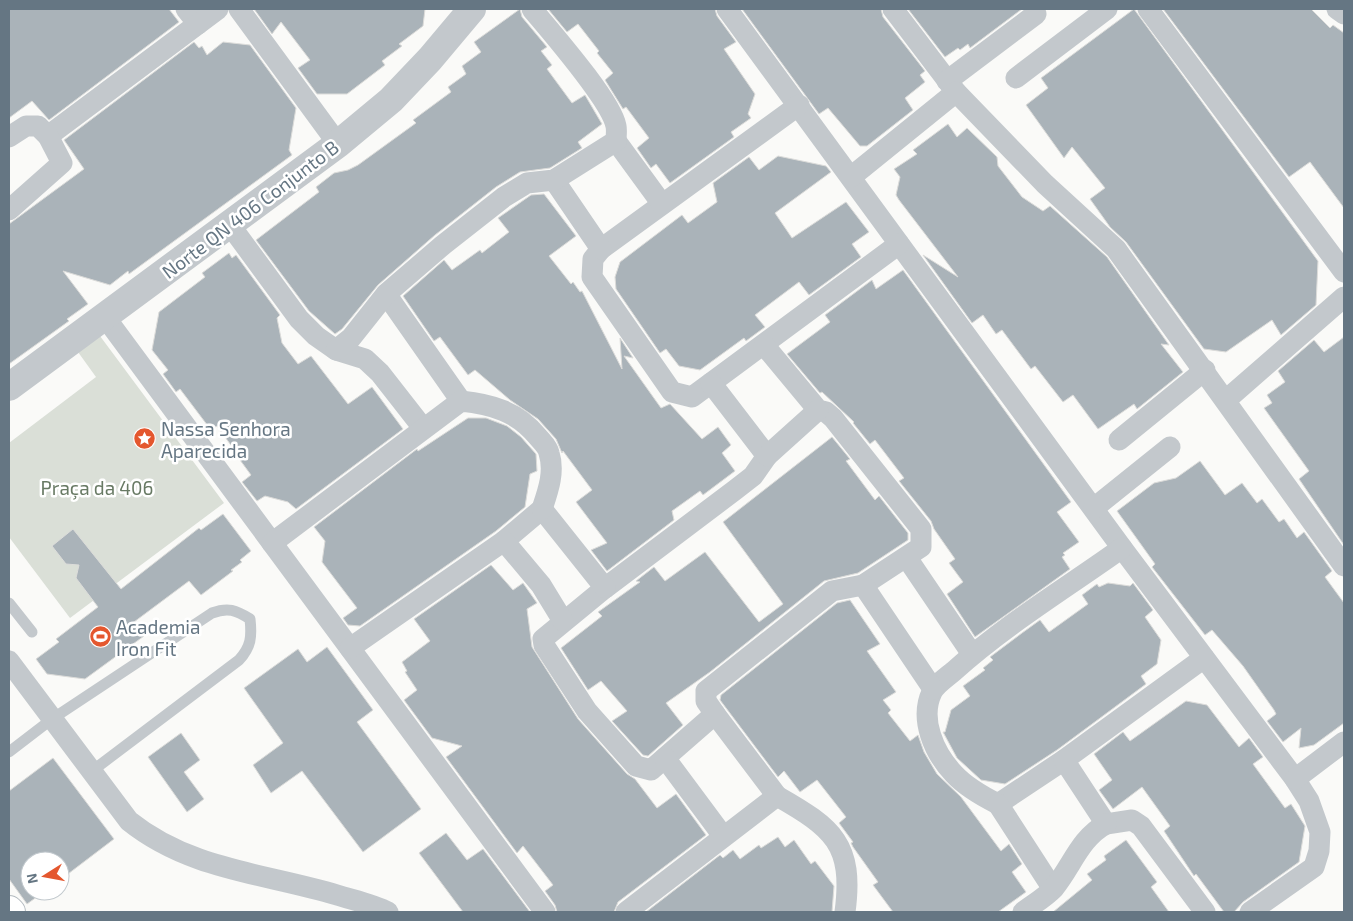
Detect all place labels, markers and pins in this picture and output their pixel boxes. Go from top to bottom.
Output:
place label: Nassa Senhora Aparecida [161,417,291,462]
place icon: Nassa Senhora Aparecida [133,427,157,451]
place label: Academia Iron Fit [116,615,200,660]
sports icon: Academia Iron Fit [88,625,112,649]

